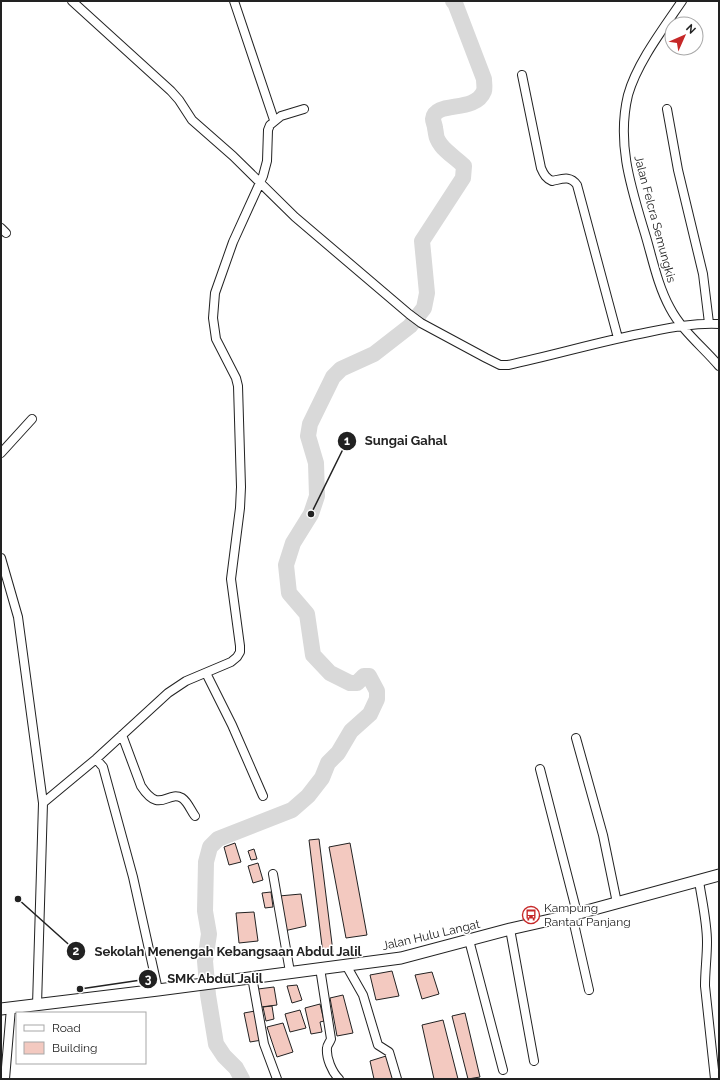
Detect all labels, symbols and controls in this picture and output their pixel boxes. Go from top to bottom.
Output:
north arrow [664,16,704,56]
text: N [683,22,698,37]
street label: Jalan Felcra Semungkis [631,154,679,284]
callout: Sungai Gahal [337,428,455,453]
text: Sungai Gahal [365,433,448,448]
text: 1 [344,434,350,448]
place label: Kampung Rantau Panjang [544,901,631,929]
bus stop icon: Kampung Rantau Panjang [521,905,541,925]
street label: Jalan Hulu Langat [381,917,481,953]
callout: Sekolah Menengah Kebangsaan Abdul Jalil [66,939,370,964]
text: 2 [73,944,80,958]
text: Sekolah Menengah Kebangsaan Abdul Jalil [94,944,362,959]
callout: SMK Abdul Jalil [138,966,271,991]
text: SMK Abdul Jalil [167,971,264,986]
text: 3 [145,972,152,986]
legend [16,1012,146,1064]
text: Road [52,1021,81,1035]
text: Building [52,1041,98,1055]

